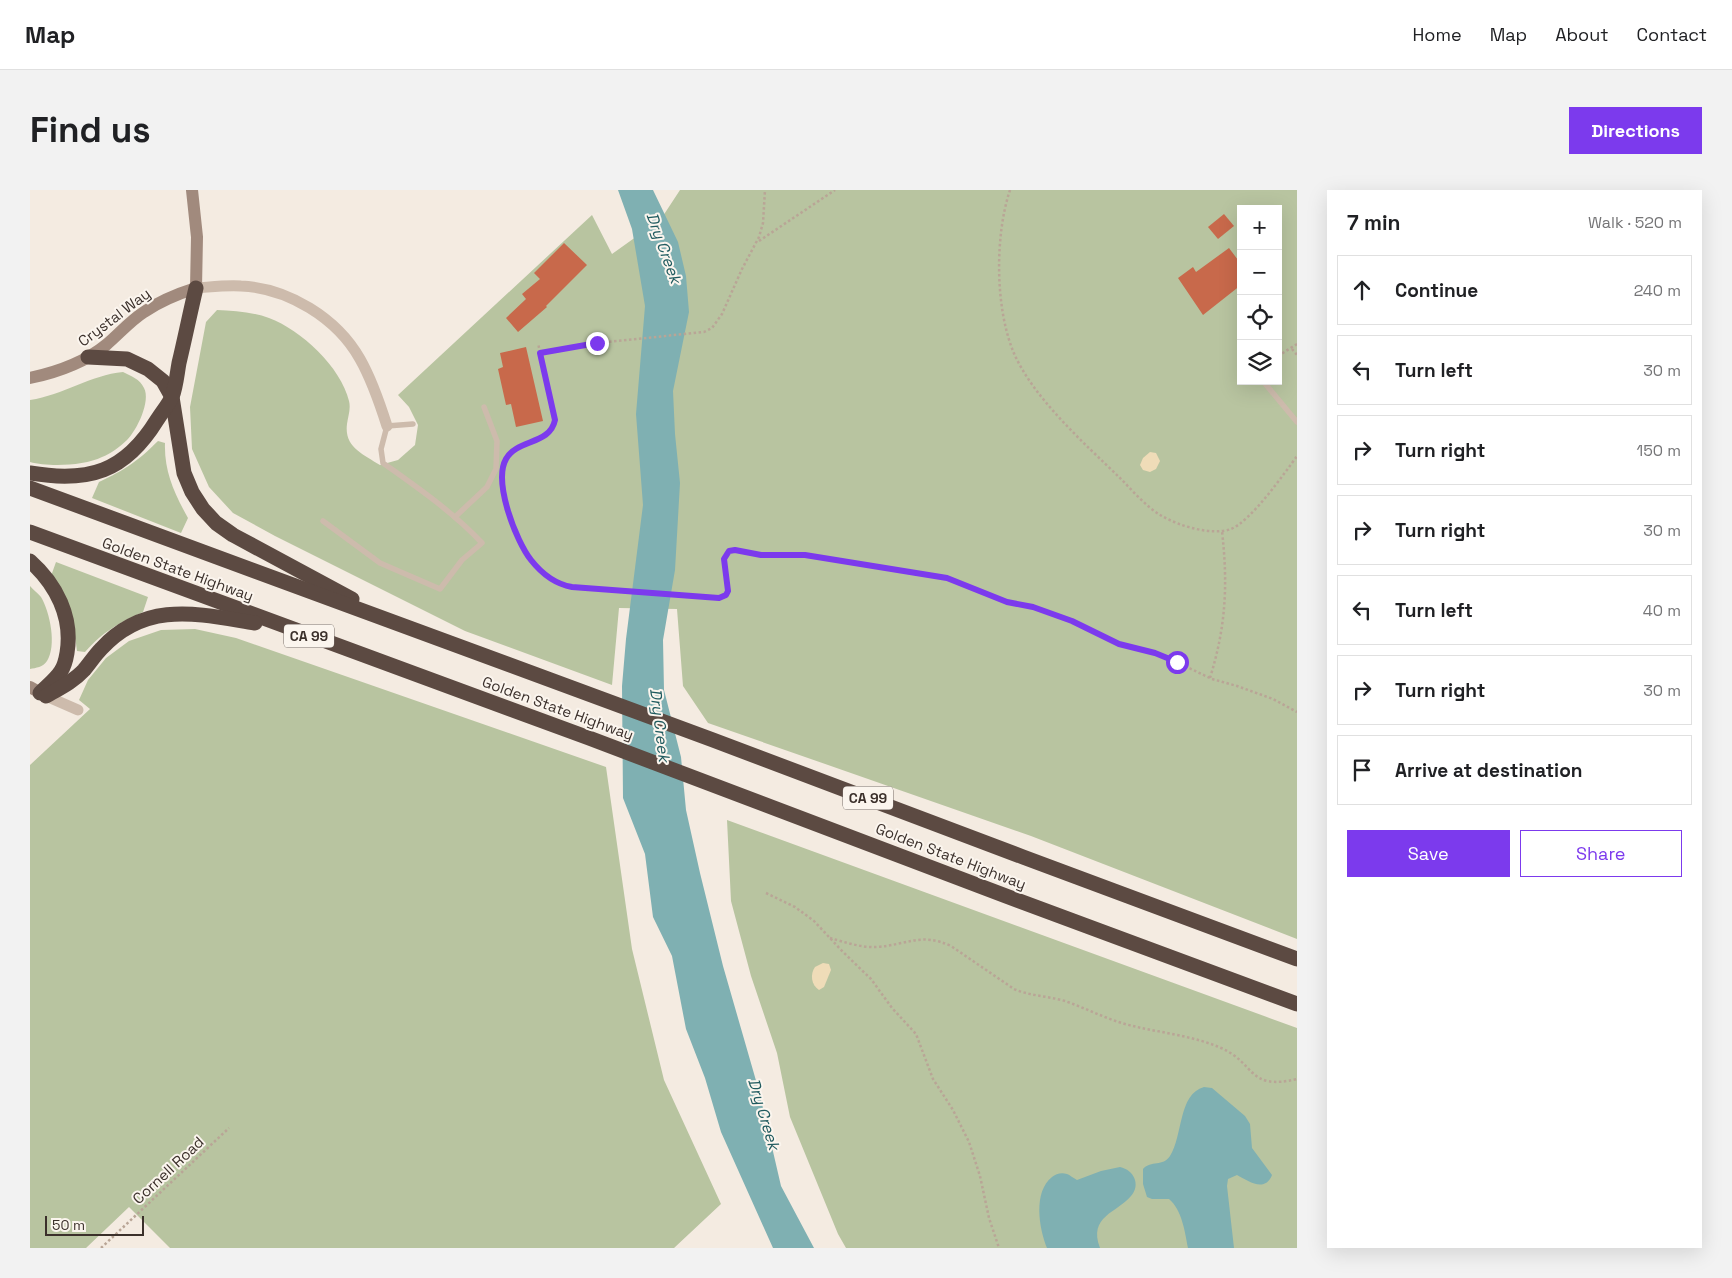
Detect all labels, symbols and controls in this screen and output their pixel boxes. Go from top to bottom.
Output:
text: Map [25,19,75,50]
text: Home [1413,23,1462,46]
text: Map [1490,23,1527,46]
text: About [1555,23,1609,46]
text: Contact [1637,23,1707,46]
button: Directions [1569,107,1702,154]
text: Find us [30,108,151,152]
map controls [1237,205,1282,385]
button: + [1237,205,1282,250]
text: 7 min [1347,209,1400,236]
water label: Dry Creek [641,210,687,289]
text: Walk · 520 m [1588,212,1682,233]
button: − [1237,250,1282,295]
icon: ahead [1348,276,1376,304]
text: Continue [1395,278,1478,303]
text: 240 m [1634,280,1681,301]
street label: Crystal Way [74,284,154,350]
button: locate [1237,295,1282,340]
route end [586,332,609,355]
button: layers [1237,340,1282,385]
icon: left [1348,356,1376,384]
text: Turn left [1395,358,1473,383]
text: 30 m [1643,360,1681,381]
icon: right [1348,436,1376,464]
text: Turn right [1395,438,1485,463]
text: 150 m [1637,440,1681,461]
icon: right [1348,516,1376,544]
text: Turn right [1395,518,1485,543]
text: 30 m [1643,520,1681,541]
street label: Golden State Highway [100,533,256,605]
icon: left [1348,596,1376,624]
text: Turn left [1395,598,1473,623]
text: 40 m [1643,600,1681,621]
road number: CA 99 [284,624,334,648]
route start [1166,651,1189,674]
street label: Golden State Highway [480,672,636,744]
icon: right [1348,676,1376,704]
text: Turn right [1395,678,1485,703]
text: 30 m [1643,680,1681,701]
water label: Dry Creek [645,687,675,765]
icon: arrive [1348,756,1376,784]
text: Arrive at destination [1395,758,1583,783]
road number: CA 99 [843,786,893,810]
street label: Golden State Highway [873,819,1029,893]
button: Save [1347,830,1510,877]
button: Share [1520,830,1682,877]
water label: Dry Creek [743,1075,786,1155]
street label: Cornell Road [128,1132,208,1208]
scale bar [45,1213,144,1236]
text: 50 m [52,1216,85,1234]

